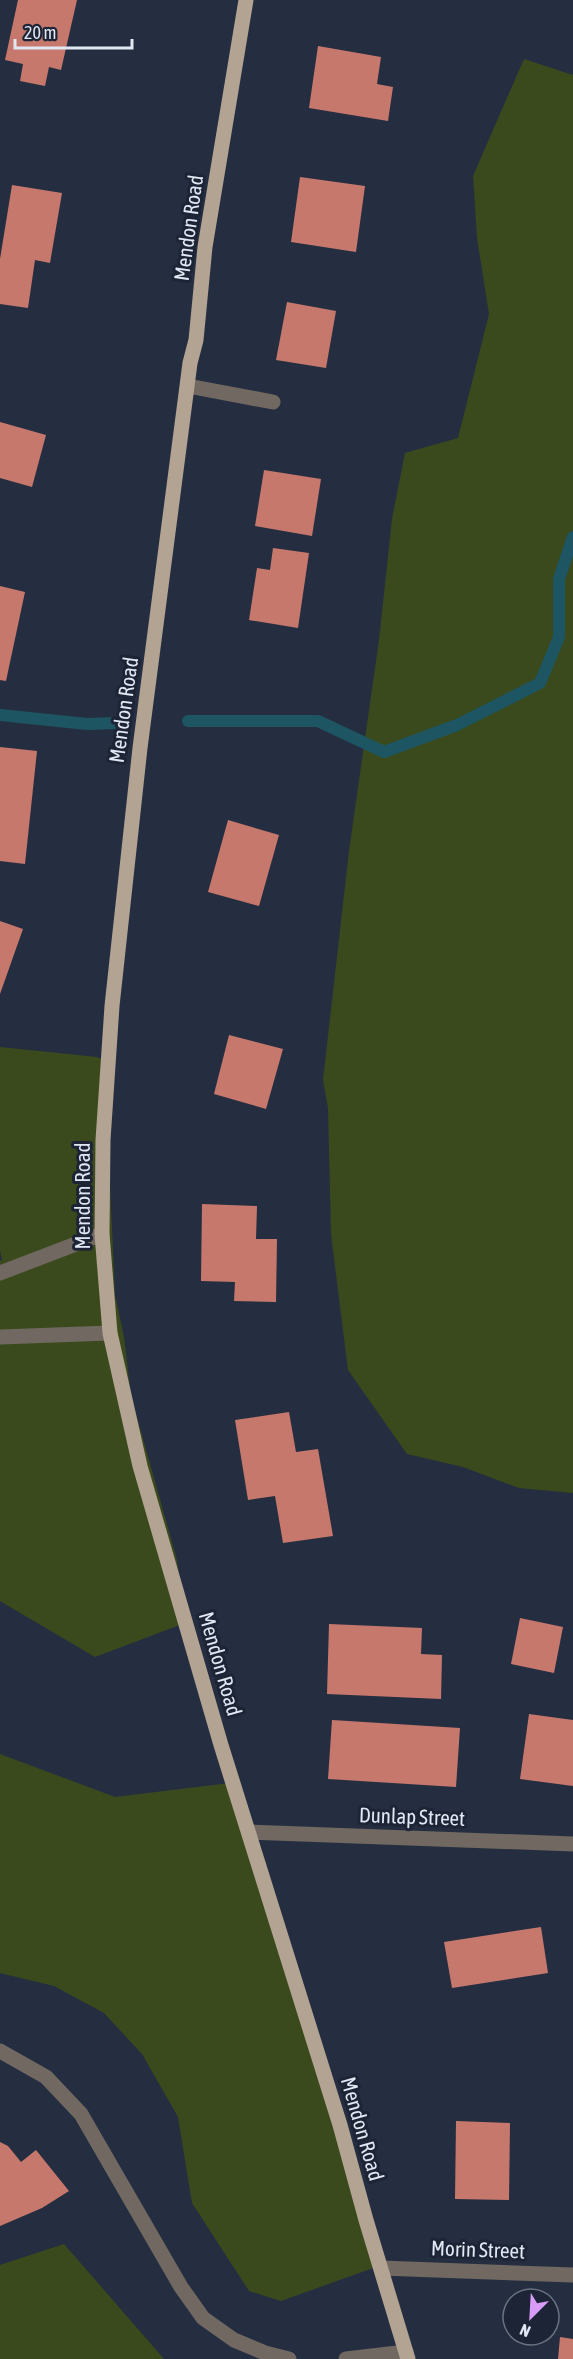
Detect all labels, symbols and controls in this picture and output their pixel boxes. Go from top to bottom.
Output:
scale bar [15,12,132,50]
text: 20 m [24,22,56,43]
street label: Mendon Road [169,173,207,282]
street label: Mendon Road [104,655,142,764]
street label: Mendon Road [70,1143,94,1249]
street label: Mendon Road [195,1609,247,1718]
street label: Dunlap Street [358,1802,466,1830]
street label: Mendon Road [337,2074,389,2183]
street label: Morin Street [431,2235,525,2263]
north arrow [501,2287,561,2347]
text: N [517,2321,533,2341]

